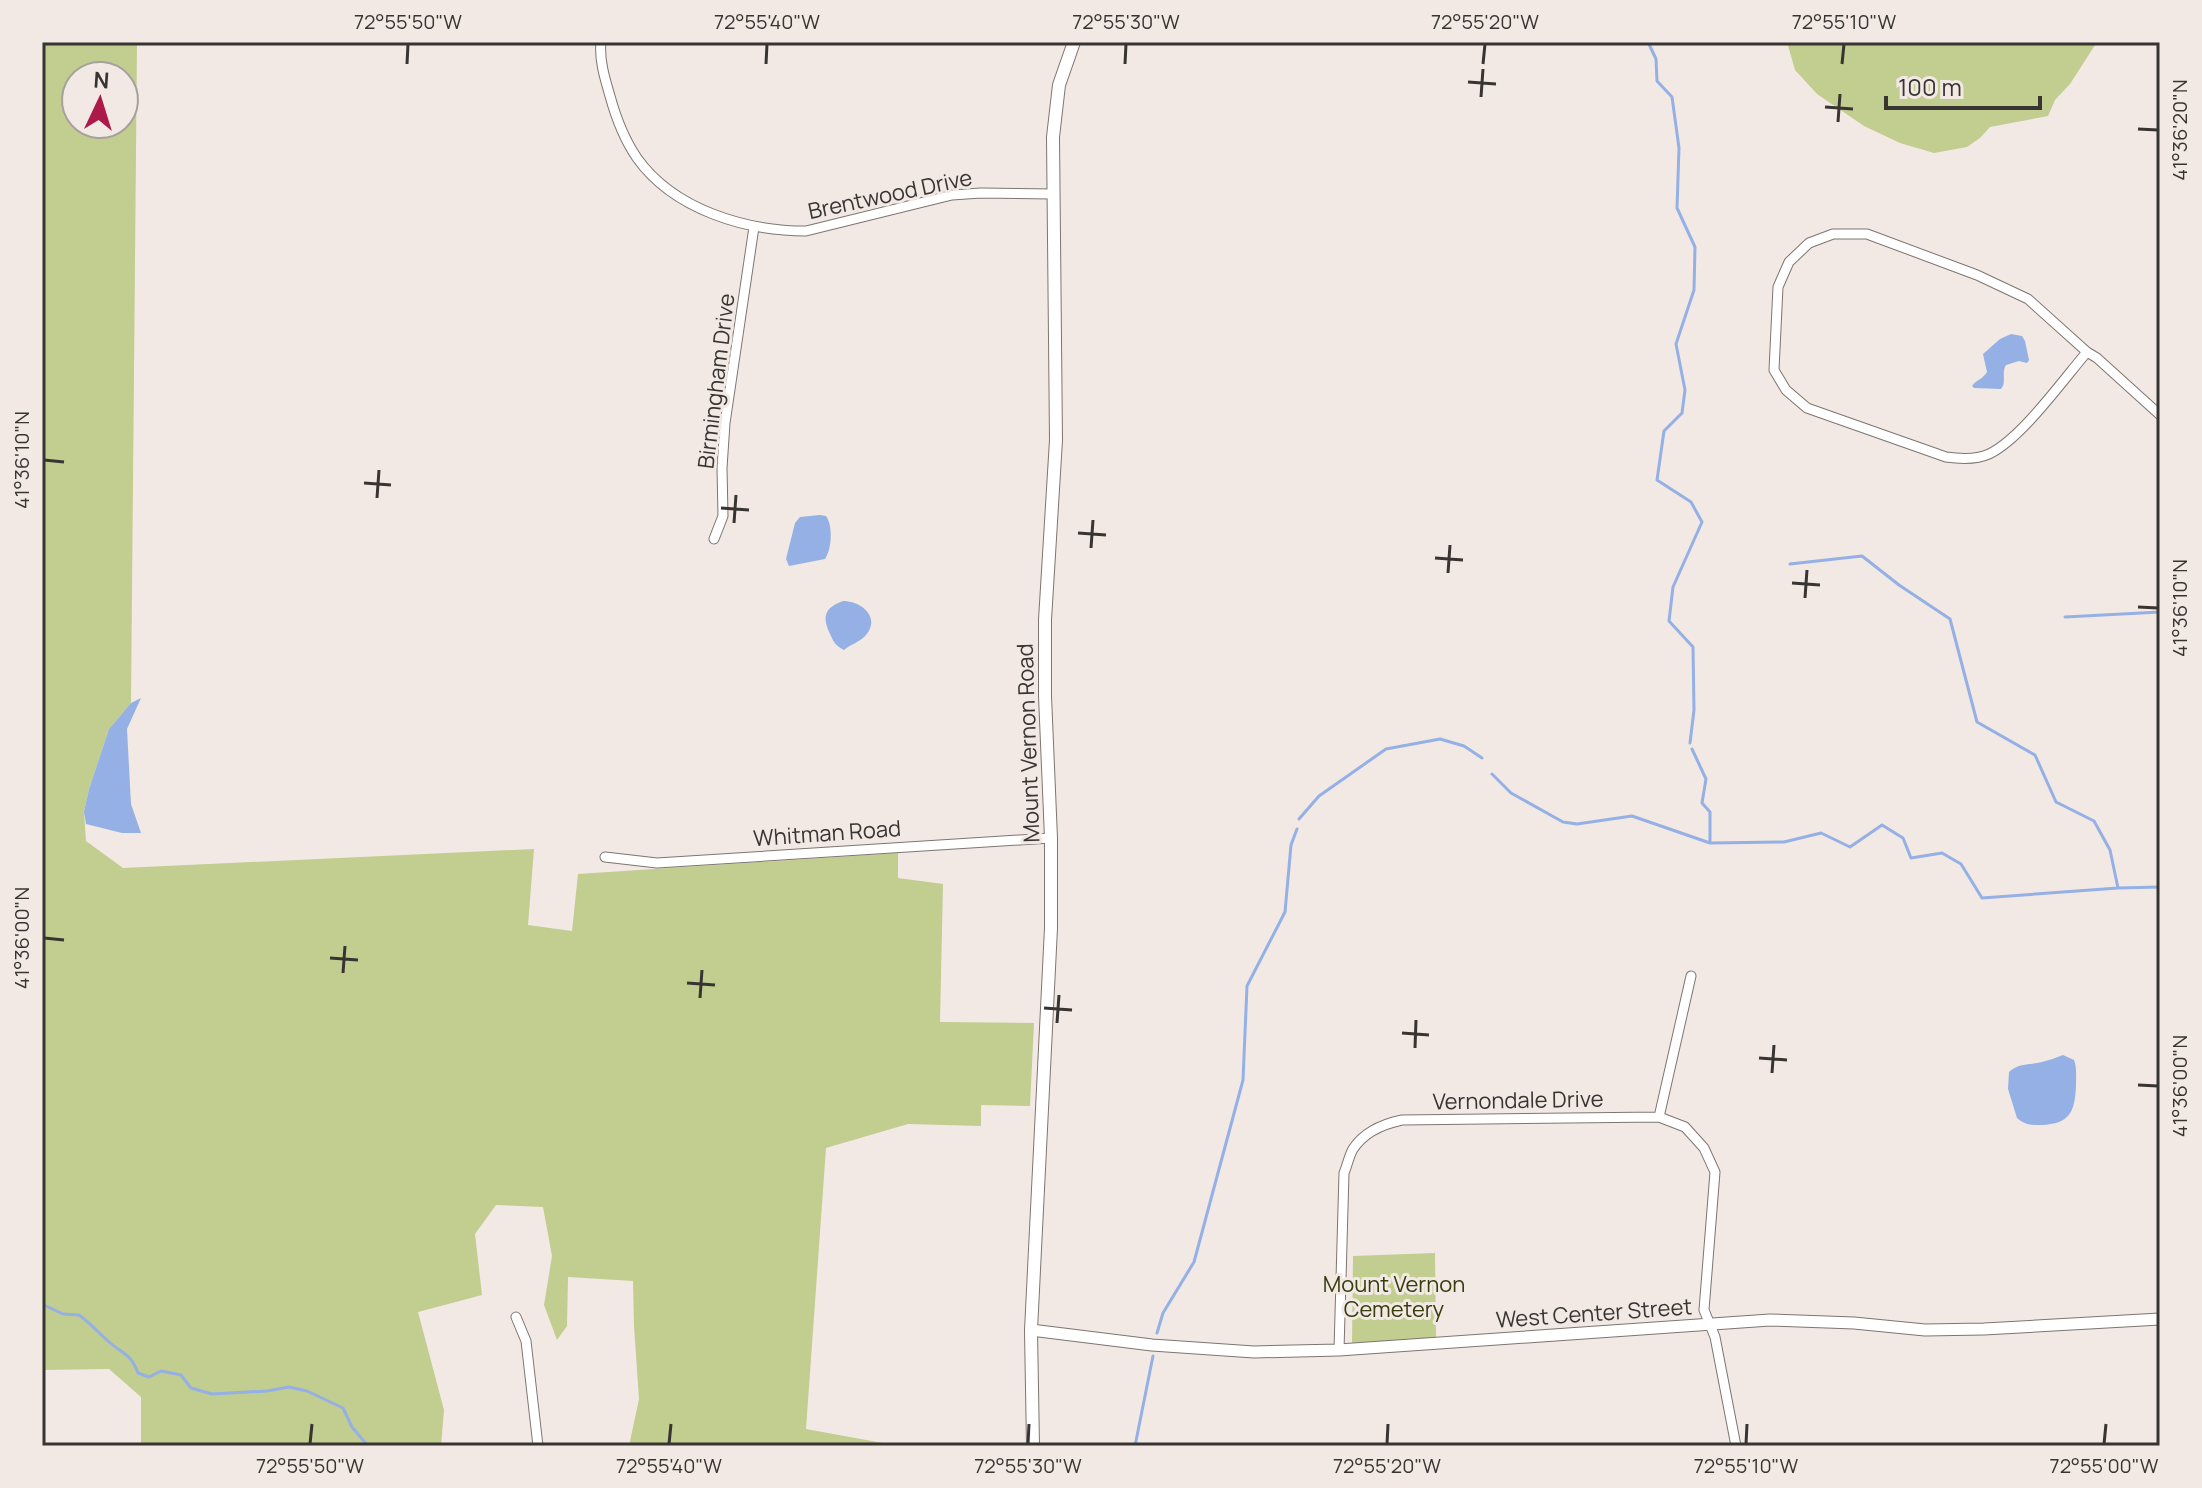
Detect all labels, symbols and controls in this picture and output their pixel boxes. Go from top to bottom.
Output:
text: 72°55'50"W [354,8,462,35]
text: 72°55'40"W [714,8,820,35]
text: 72°55'30"W [1072,8,1180,35]
text: 72°55'20"W [1431,8,1539,35]
text: 72°55'10"W [1792,8,1896,35]
north arrow [60,60,140,140]
scale bar [1886,60,2040,110]
text: N [92,65,110,96]
text: 100 m [1898,70,1962,103]
text: 41°36'20"N [2166,79,2193,181]
street label: Brentwood Drive [805,162,975,226]
street label: Birmingham Drive [690,292,742,470]
text: 41°36'10"N [8,411,35,509]
text: 41°36'10"N [2166,559,2193,657]
street label: Mount Vernon Road [1010,643,1046,843]
street label: Whitman Road [752,813,902,853]
text: 41°36'00"N [8,887,35,989]
text: 41°36'00"N [2166,1035,2193,1137]
street label: Vernondale Drive [1432,1084,1604,1116]
park label: Mount Vernon Cemetery [1323,1269,1465,1324]
street label: West Center Street [1495,1291,1693,1335]
text: 72°55'50"W [256,1452,364,1479]
text: 72°55'40"W [616,1452,722,1479]
text: 72°55'30"W [974,1452,1082,1479]
text: 72°55'20"W [1333,1452,1441,1479]
text: 72°55'10"W [1694,1452,1798,1479]
text: 72°55'00"W [2050,1452,2159,1479]

